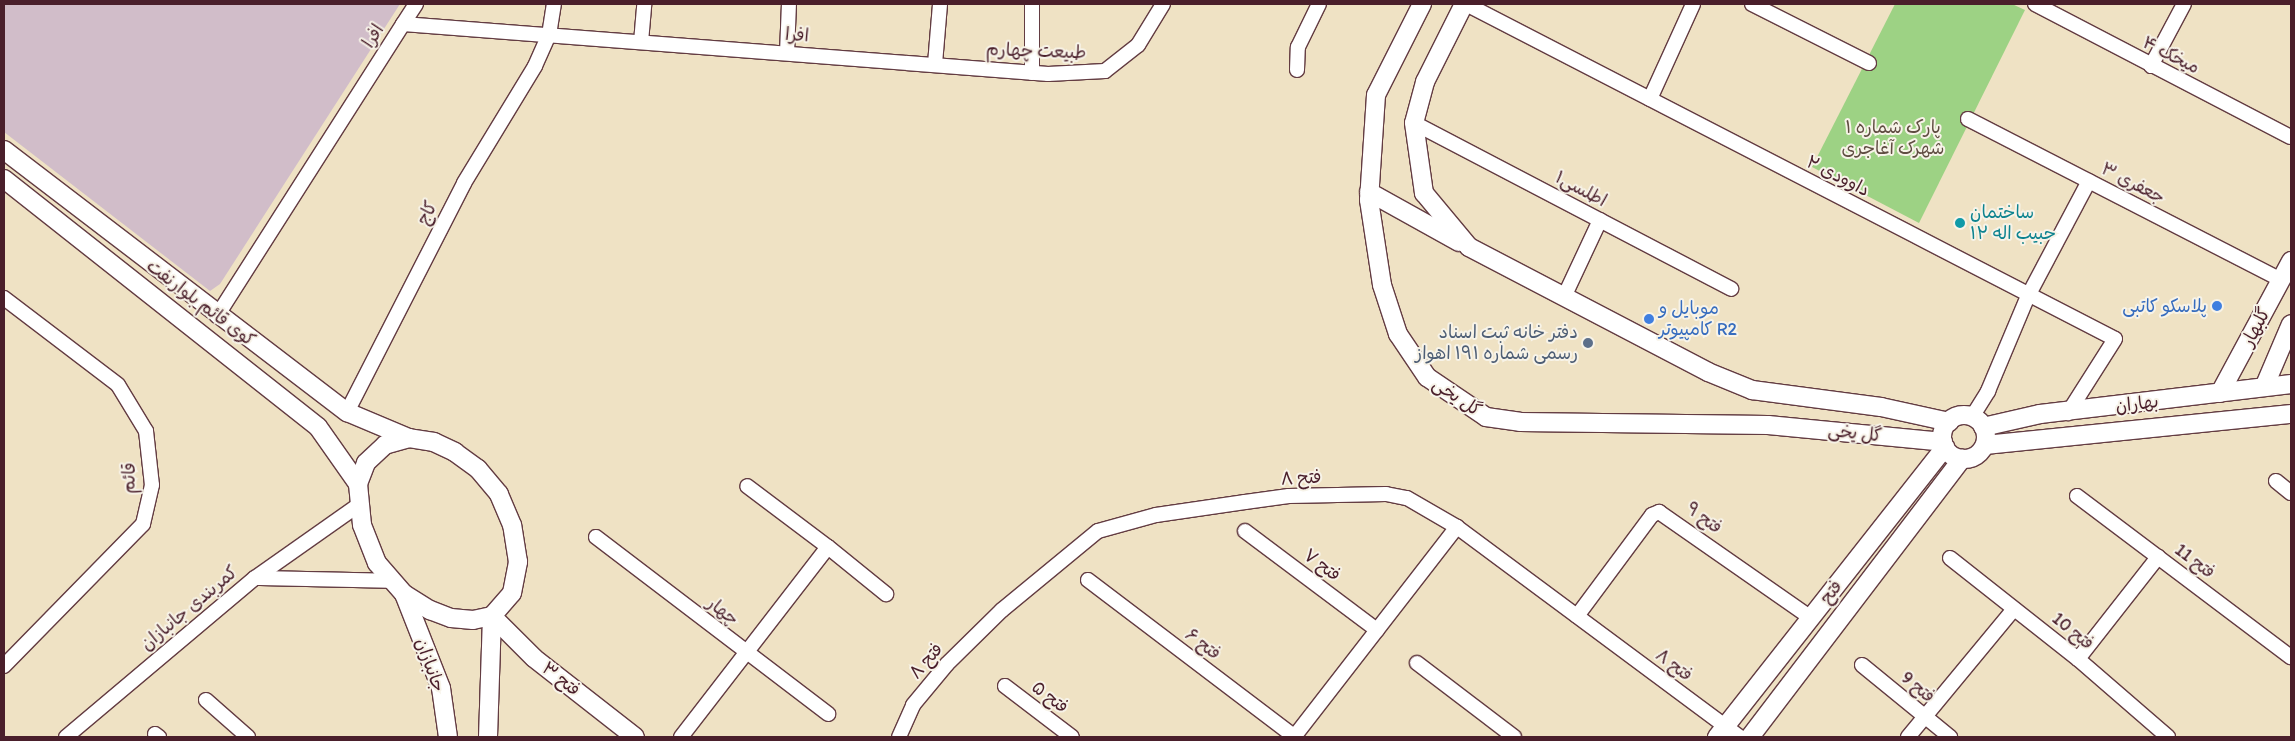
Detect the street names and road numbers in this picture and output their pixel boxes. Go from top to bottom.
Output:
street label: افرا [358,20,388,52]
street label: افرا [784,23,810,47]
street label: میخک ۴ [2139,31,2203,79]
street label: طبیعت چهارم [985,38,1087,64]
street label: داوودی ۲ [1803,151,1873,201]
street label: جعفری ۳ [2097,158,2169,208]
street label: اطلسی۱ [1551,166,1611,212]
street label: کاج [412,198,442,228]
street label: کوی قائم بلوارنفت [142,255,260,351]
street label: گلبهار [2237,304,2275,350]
street label: گل یخی [1428,373,1486,421]
street label: بهاران [2114,391,2160,417]
street label: گل یخی [1827,419,1883,447]
street label: قائم [118,462,140,494]
street label: فتح ۸ [1280,466,1322,490]
street label: فتح ۹ [1682,498,1726,538]
street label: فتح 11 [2171,539,2219,583]
street label: فتح ۷ [1299,544,1345,586]
street label: کمربندی جانبازان [136,561,242,655]
street label: فتح [1815,576,1847,608]
street label: چهار [703,592,743,630]
street label: فتح 10 [2048,608,2098,654]
street label: فتح ۶ [1181,624,1225,664]
street label: جانبازان [410,635,450,695]
street label: فتح ۸ [905,639,947,683]
street label: فتح ۸ [1651,644,1697,686]
street label: فتح ۳ [537,657,585,701]
street label: فتح 9 [1897,667,1939,707]
street label: فتح ۵ [1027,676,1073,718]

